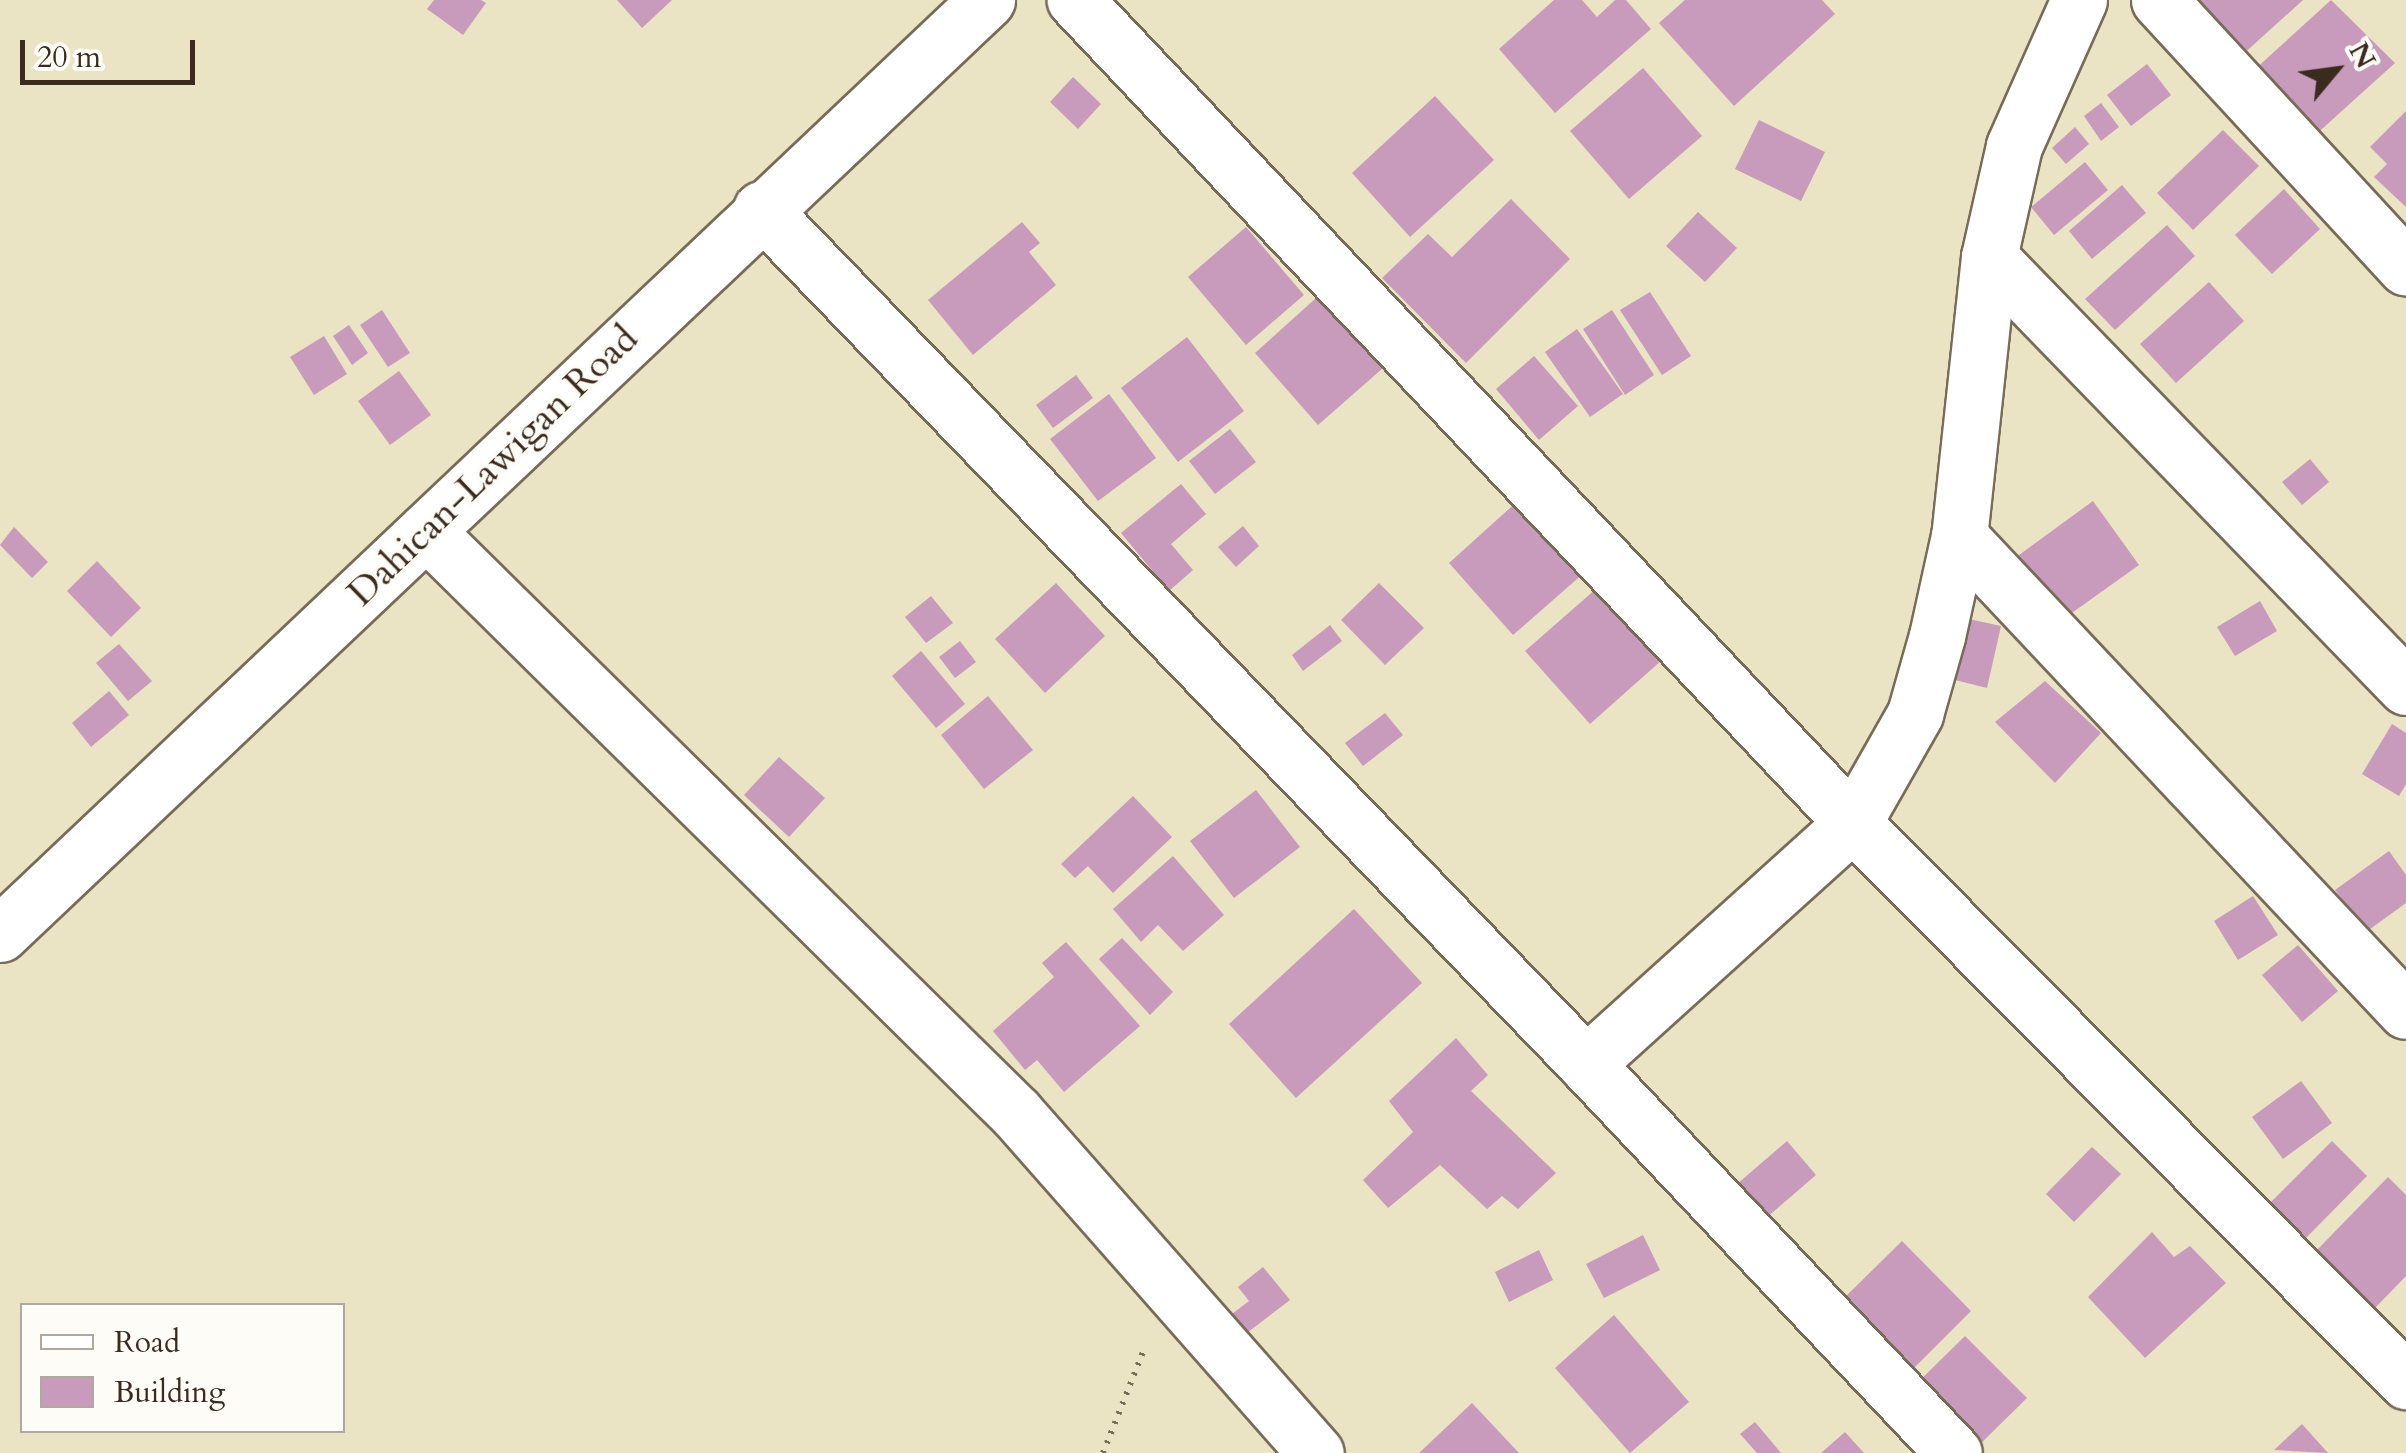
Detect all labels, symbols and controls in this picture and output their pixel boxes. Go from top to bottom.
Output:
scale bar [25,20,200,82]
north arrow [2286,20,2386,120]
text: N [2340,36,2385,75]
text: 20 m [37,37,101,78]
street label: Dahican-Lawigan Road [339,316,647,616]
legend [20,1303,345,1433]
text: Road [114,1322,180,1363]
text: Building [114,1372,225,1413]

